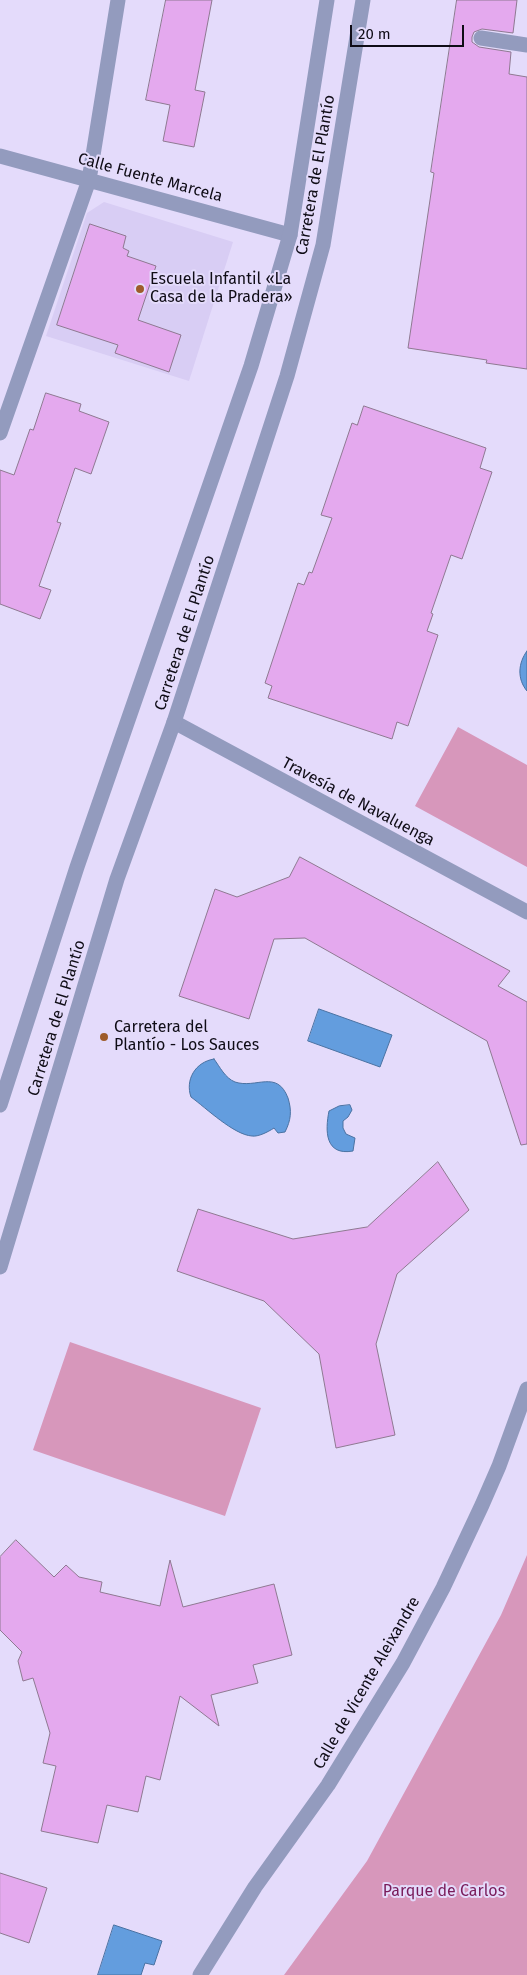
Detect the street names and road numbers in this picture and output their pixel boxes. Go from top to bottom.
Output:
street label: Carretera de El Plantío [292,93,340,257]
street label: Calle Fuente Marcela [76,149,224,207]
street label: Carretera de El Plantío [151,553,219,713]
street label: Travesía de Navaluenga [278,754,438,850]
street label: Carretera de El Plantío [24,938,90,1098]
street label: Calle de Vicente Aleixandre [310,1593,424,1773]

